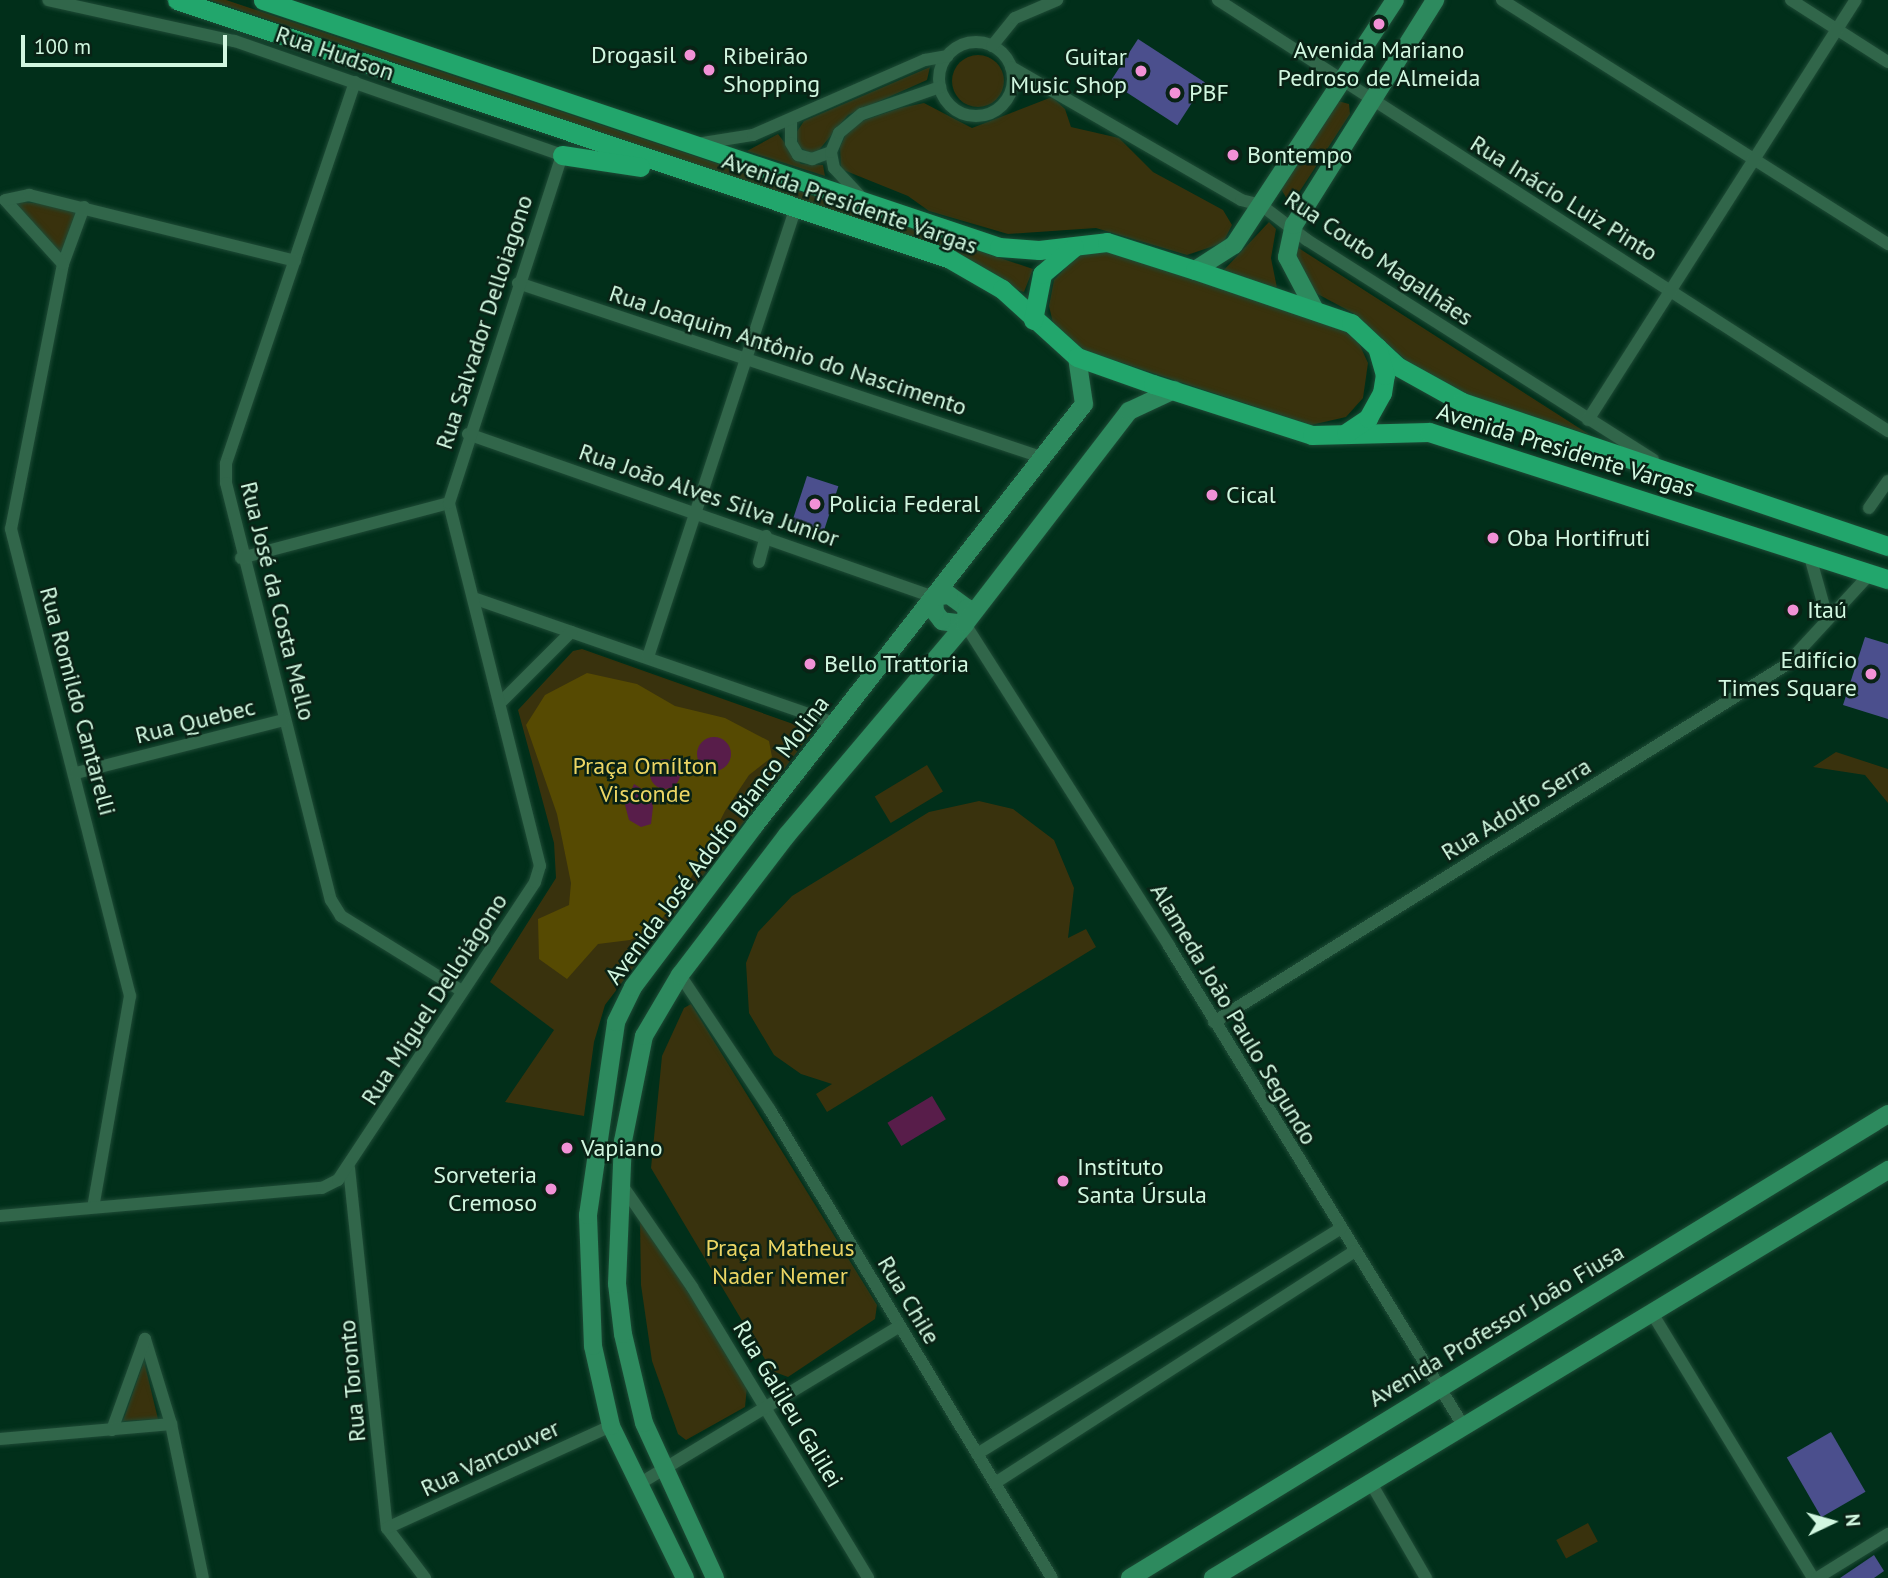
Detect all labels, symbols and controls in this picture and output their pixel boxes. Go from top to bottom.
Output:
marker: Avenida Mariano Pedroso de Almeida [1371,16,1387,32]
street label: Rua Hudson [272,19,398,87]
scale bar [24,21,231,65]
text: 100 m [34,33,91,60]
place label: Avenida Mariano Pedroso de Almeida [1277,36,1481,92]
place label: Drogasil [591,41,676,69]
place label: Ribeirão Shopping [723,42,820,98]
place label: Guitar Music Shop [1010,43,1127,99]
marker: Drogasil [682,47,698,63]
marker: Ribeirão Shopping [701,62,717,78]
marker: Guitar Music Shop [1133,63,1149,79]
place label: PBF [1189,79,1229,107]
marker: PBF [1167,85,1183,101]
street label: Rua Inácio Luiz Pinto [1465,129,1663,267]
place label: Bontempo [1247,141,1352,169]
street label: Avenida Presidente Vargas [718,146,982,260]
marker: Bontempo [1225,147,1241,163]
street label: Rua Couto Magalhães [1279,184,1479,332]
street label: Rua Salvador Delloiagono [429,191,539,453]
street label: Rua Joaquim Antônio do Nascimento [605,278,971,422]
street label: Avenida Presidente Vargas [1433,397,1699,503]
street label: Rua João Alves Silva Junior [575,437,843,553]
street label: Rua José da Costa Mello [234,478,322,724]
place label: Cical [1226,481,1276,509]
marker: Cical [1204,487,1220,503]
place label: Policia Federal [829,490,980,518]
marker: Policia Federal [807,496,823,512]
place label: Oba Hortifruti [1507,524,1650,552]
marker: Oba Hortifruti [1485,530,1501,546]
street label: Rua Romildo Cantarelli [34,584,122,818]
place label: Itaú [1807,596,1847,624]
marker: Itaú [1785,602,1801,618]
place label: Edifício Times Square [1718,646,1857,702]
place label: Bello Trattoria [824,650,970,678]
marker: Bello Trattoria [802,656,818,672]
marker: Edifício Times Square [1863,666,1879,682]
street label: Avenida José Adolfo Bianco Molina [599,690,835,990]
street label: Rua Quebec [132,692,258,750]
street label: Rua Adolfo Serra [1435,751,1597,867]
park label: Praça Omílton Visconde [573,752,717,808]
street label: Alameda João Paulo Segundo [1144,878,1324,1150]
street label: Rua Miguel Delloiágono [355,888,513,1110]
place label: Vapiano [581,1134,663,1162]
marker: Vapiano [559,1140,575,1156]
place label: Instituto Santa Úrsula [1077,1153,1207,1209]
place label: Sorveteria Cremoso [433,1161,537,1217]
marker: Instituto Santa Úrsula [1055,1173,1071,1189]
marker: Sorveteria Cremoso [543,1181,559,1197]
park label: Praça Matheus Nader Nemer [705,1234,855,1290]
street label: Avenida Professor João Fiusa [1363,1237,1629,1413]
street label: Rua Chile [871,1251,947,1349]
street label: Rua Galileu Galilei [727,1315,849,1493]
street label: Rua Toronto [332,1318,372,1444]
street label: Rua Vancouver [416,1413,564,1503]
north arrow [1797,1487,1867,1557]
text: N [1840,1513,1865,1527]

